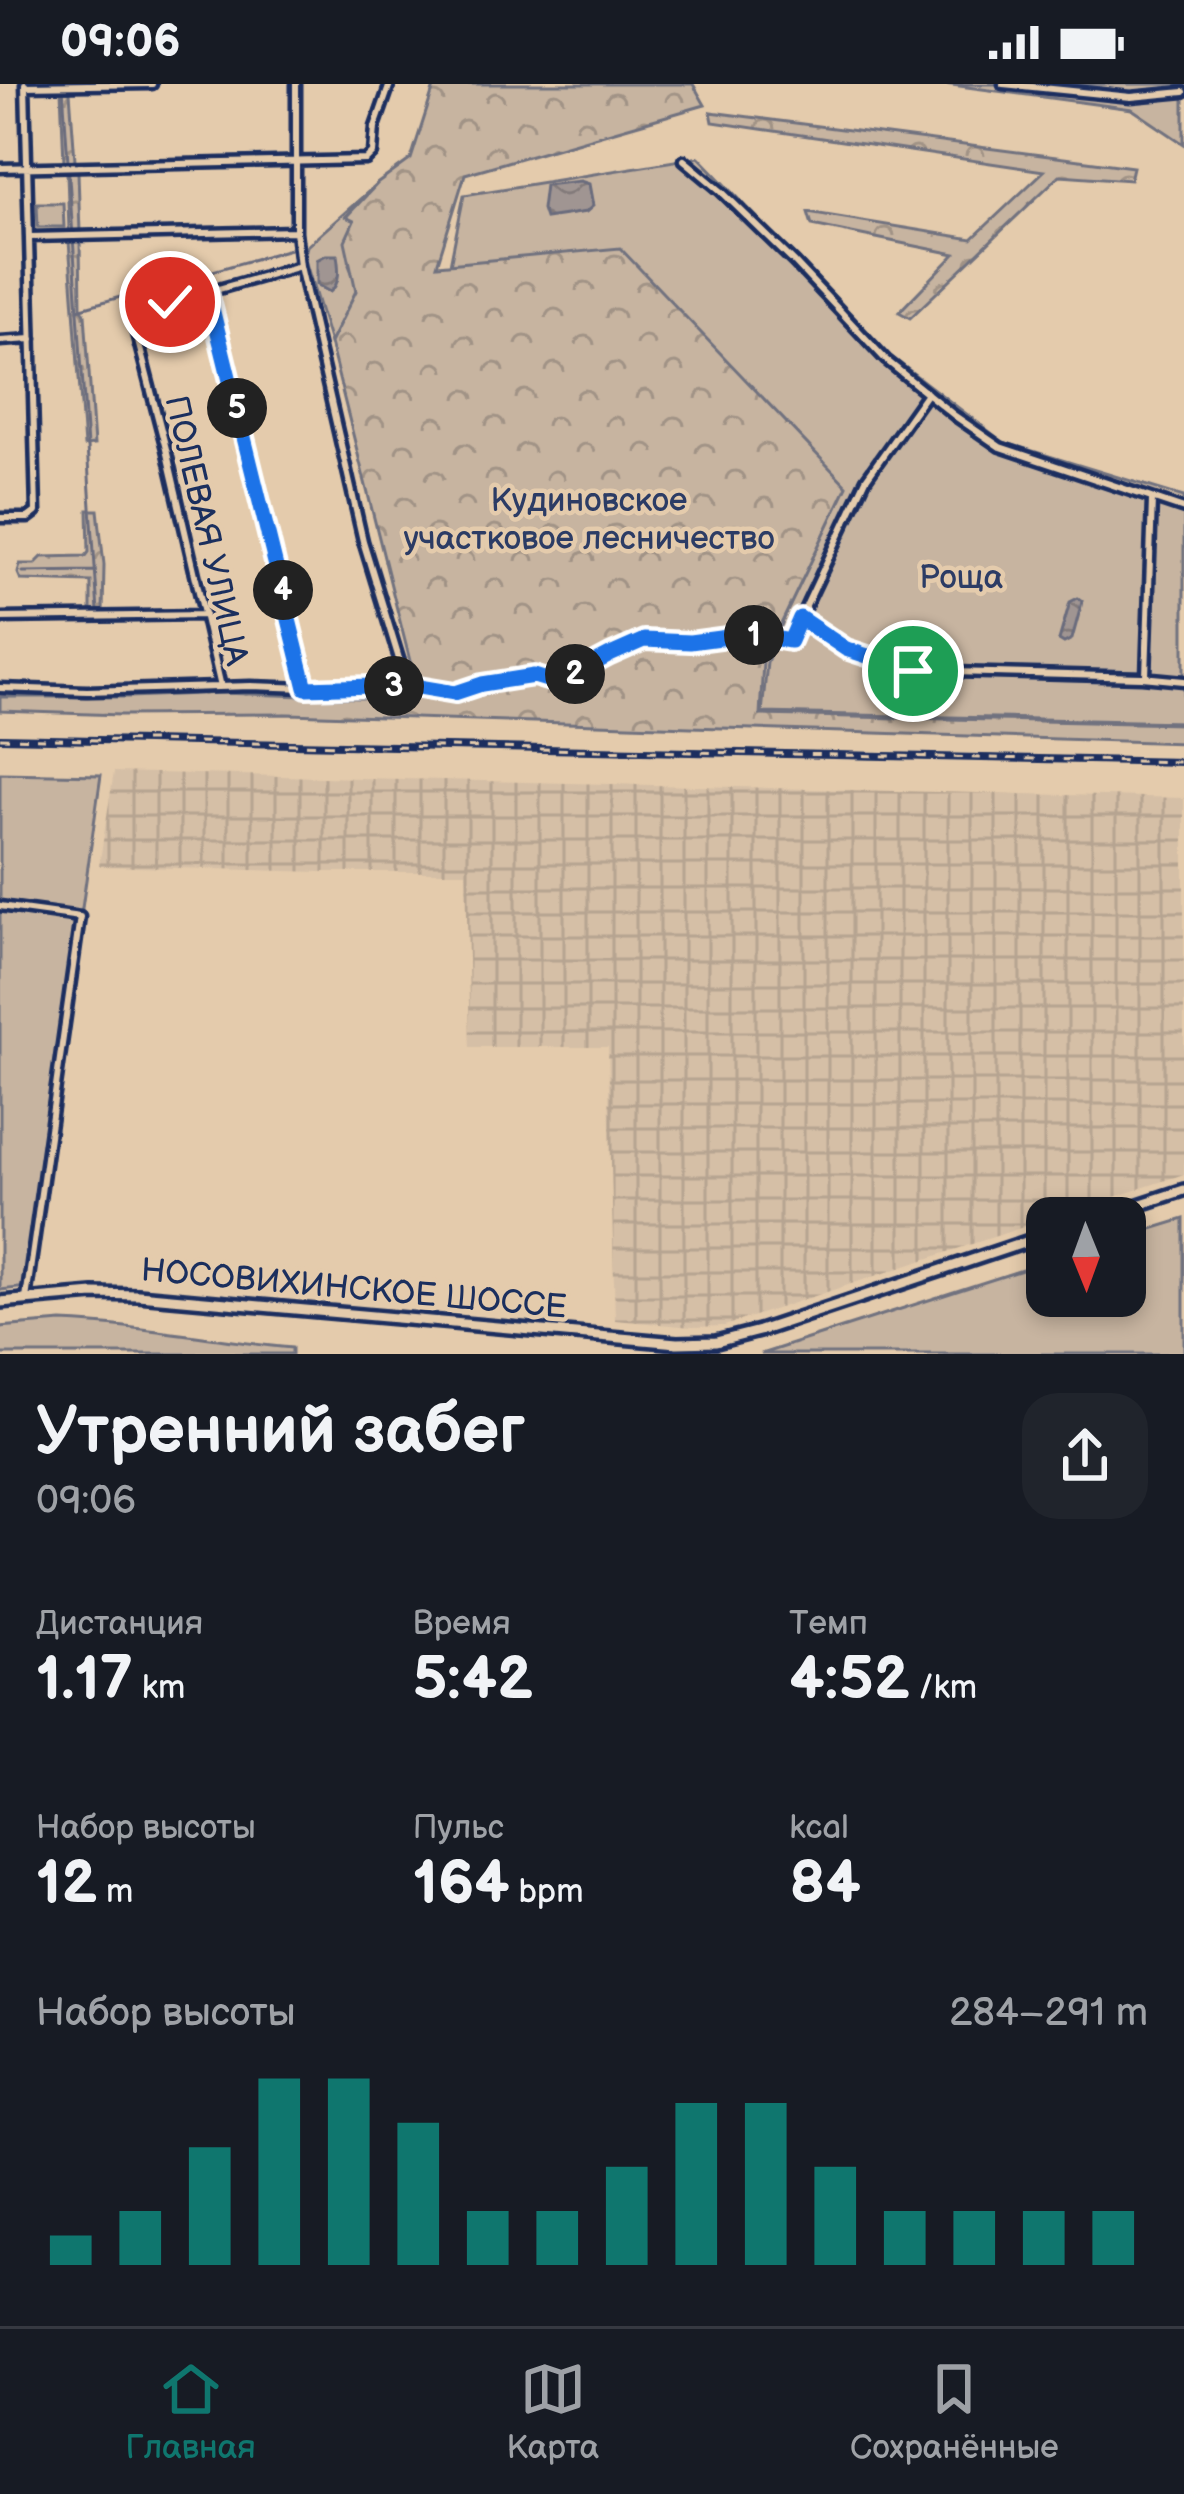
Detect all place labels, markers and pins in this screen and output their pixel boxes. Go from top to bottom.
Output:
pin [119,251,221,353]
pin: 5 [207,378,267,438]
pin: 4 [253,560,313,620]
pin: 1 [724,605,784,665]
pin [862,620,964,722]
pin: 2 [545,644,605,704]
pin: 3 [364,656,424,716]

